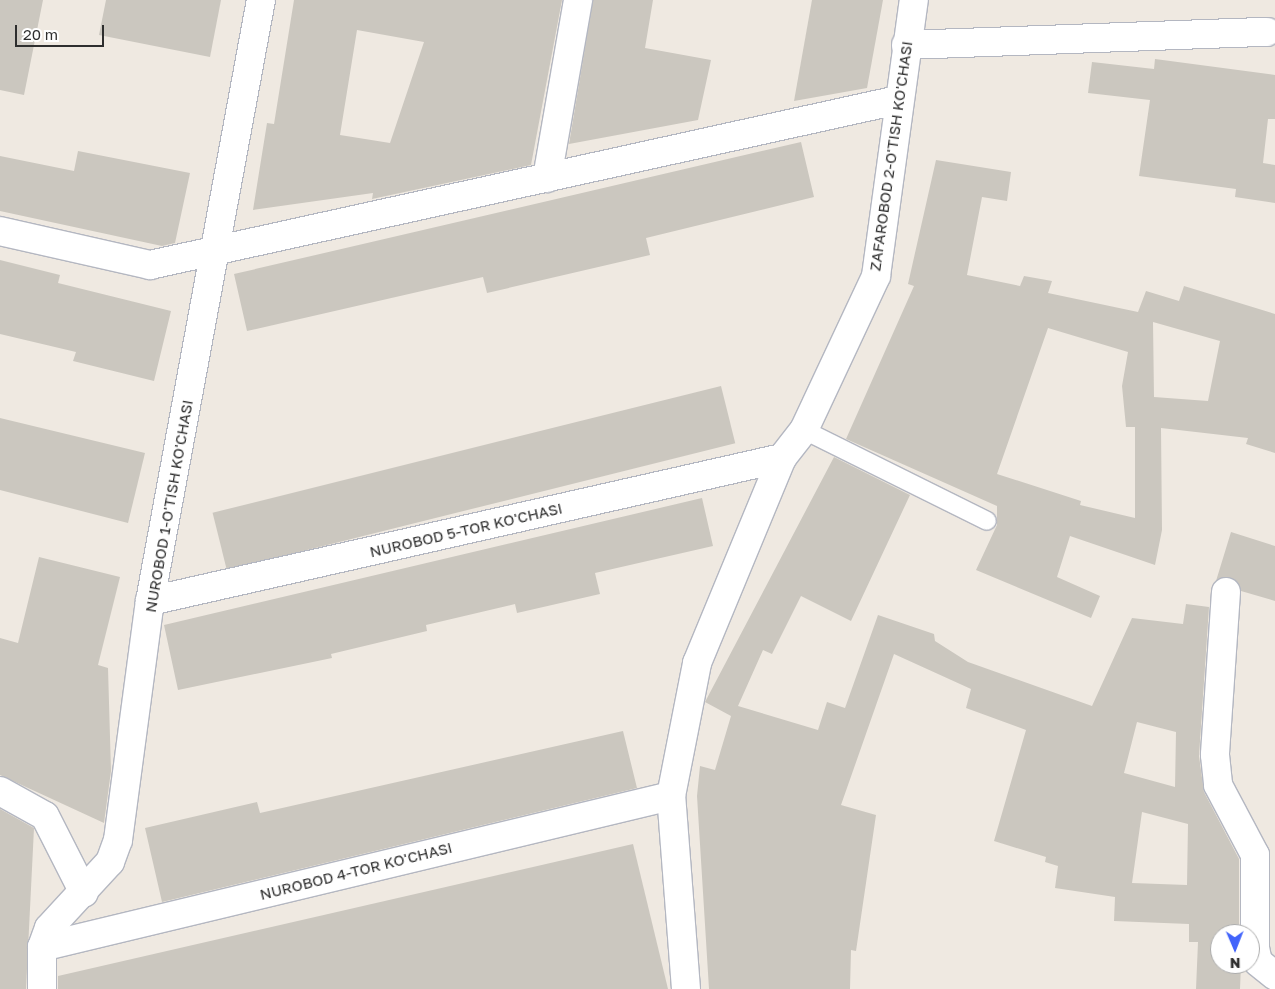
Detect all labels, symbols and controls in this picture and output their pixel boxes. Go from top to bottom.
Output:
scale bar [18,15,106,47]
text: 20 m [23,25,58,43]
street label: ZAFAROBOD 2-O'TISH KO'CHASI [866,40,916,272]
street label: NUROBOD 1-O'TISH KO'CHASI [141,398,197,614]
street label: NUROBOD 5-TOR KO'CHASI [368,499,564,561]
street label: NUROBOD 4-TOR KO'CHASI [258,838,454,904]
north arrow [1210,924,1260,974]
text: N [1230,955,1241,972]

